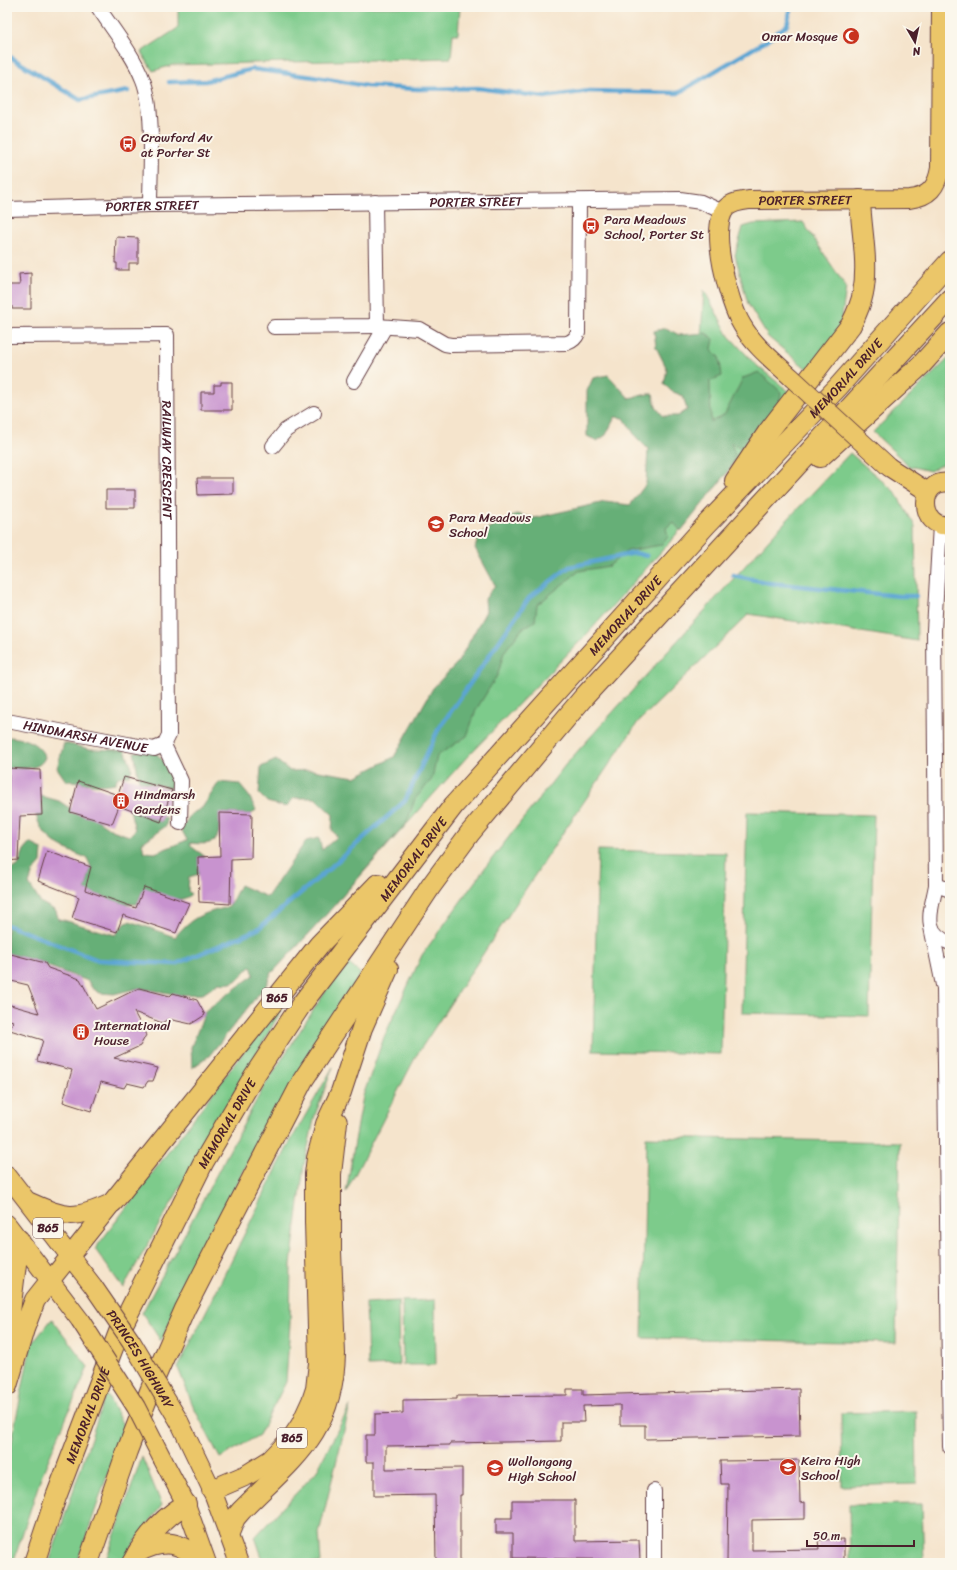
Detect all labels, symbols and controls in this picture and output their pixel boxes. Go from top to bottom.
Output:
north arrow [895,22,935,62]
place label: Omar Mosque [762,25,838,48]
mosque icon: Omar Mosque [841,26,861,46]
text: N [911,41,923,61]
place label: Crawford Av at Porter St [141,126,213,164]
bus stop icon: Crawford Av at Porter St [118,134,138,154]
street label: PORTER STREET [758,188,853,212]
street label: PORTER STREET [429,190,524,214]
street label: PORTER STREET [105,193,200,218]
place label: Para Meadows School, Porter St [604,208,704,246]
bus stop icon: Para Meadows School, Porter St [581,216,601,236]
street label: MEMORIAL DRIVE [803,332,889,424]
street label: RAILWAY CRESCENT [155,400,179,520]
place label: Para Meadows School [449,506,532,544]
school or university icon: Para Meadows School [426,514,446,534]
street label: MEMORIAL DRIVE [583,570,668,661]
street label: HINDMARSH AVENUE [21,713,150,760]
place label: Hindmarsh Gardens [134,783,195,821]
building icon: Hindmarsh Gardens [111,791,131,811]
street label: MEMORIAL DRIVE [373,811,454,906]
road number: B65 [262,988,292,1008]
place label: International House [93,1014,171,1052]
building icon: International House [71,1022,91,1042]
street label: MEMORIAL DRIVE [191,1073,263,1173]
road number: B65 [33,1218,63,1238]
street label: PRINCES HIGHWAY [100,1305,180,1414]
street label: MEMORIAL DRIVE [59,1363,117,1467]
road number: B65 [277,1428,307,1448]
place label: Keira High School [801,1449,861,1487]
place label: Wollongong High School [508,1450,576,1488]
school or university icon: Keira High School [778,1457,798,1477]
school or university icon: Wollongong High School [485,1458,505,1478]
scale bar [807,1522,914,1548]
text: 50 m [813,1525,840,1547]

